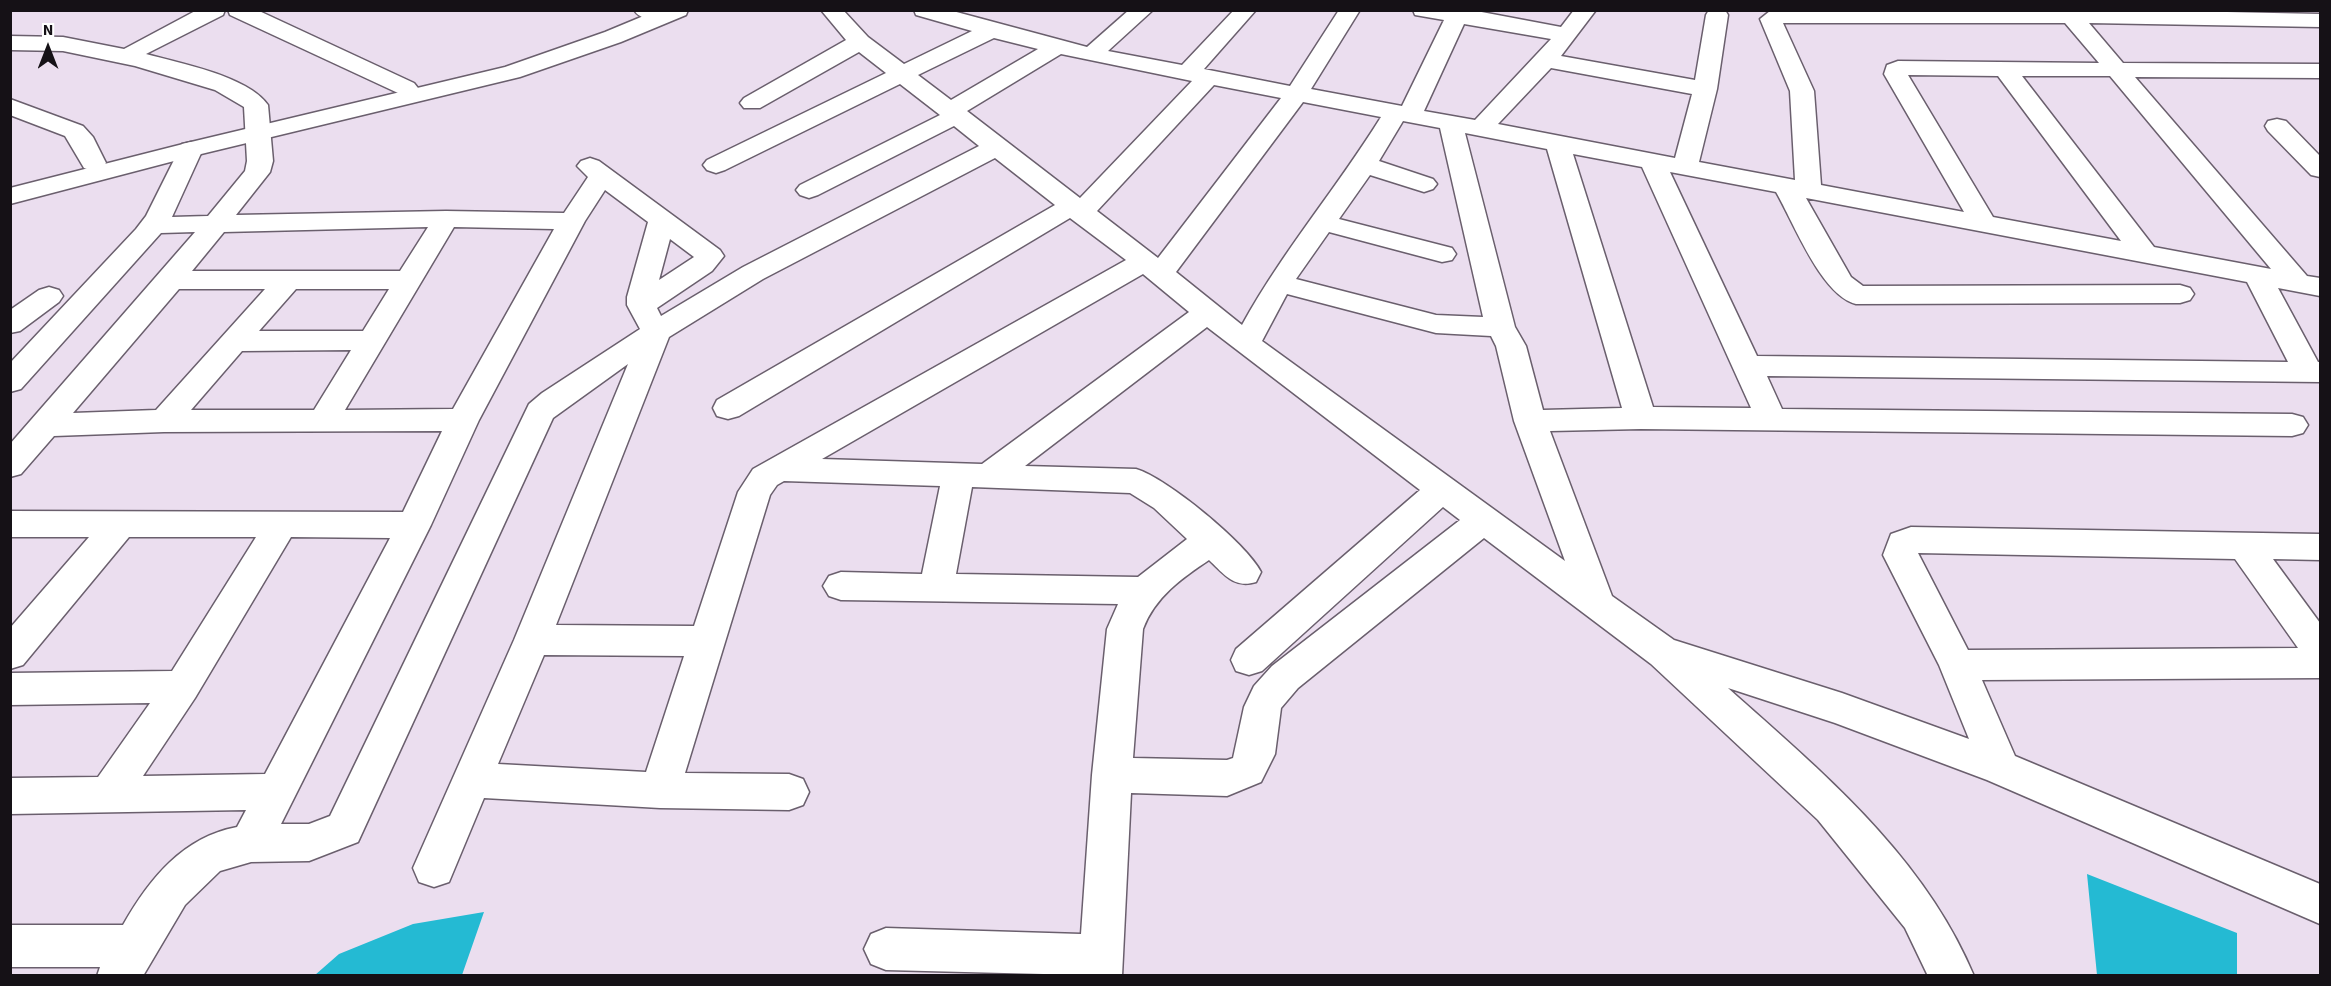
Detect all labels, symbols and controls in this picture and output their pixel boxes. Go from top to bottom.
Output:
north arrow [18,18,78,78]
text: N [43,19,53,41]

